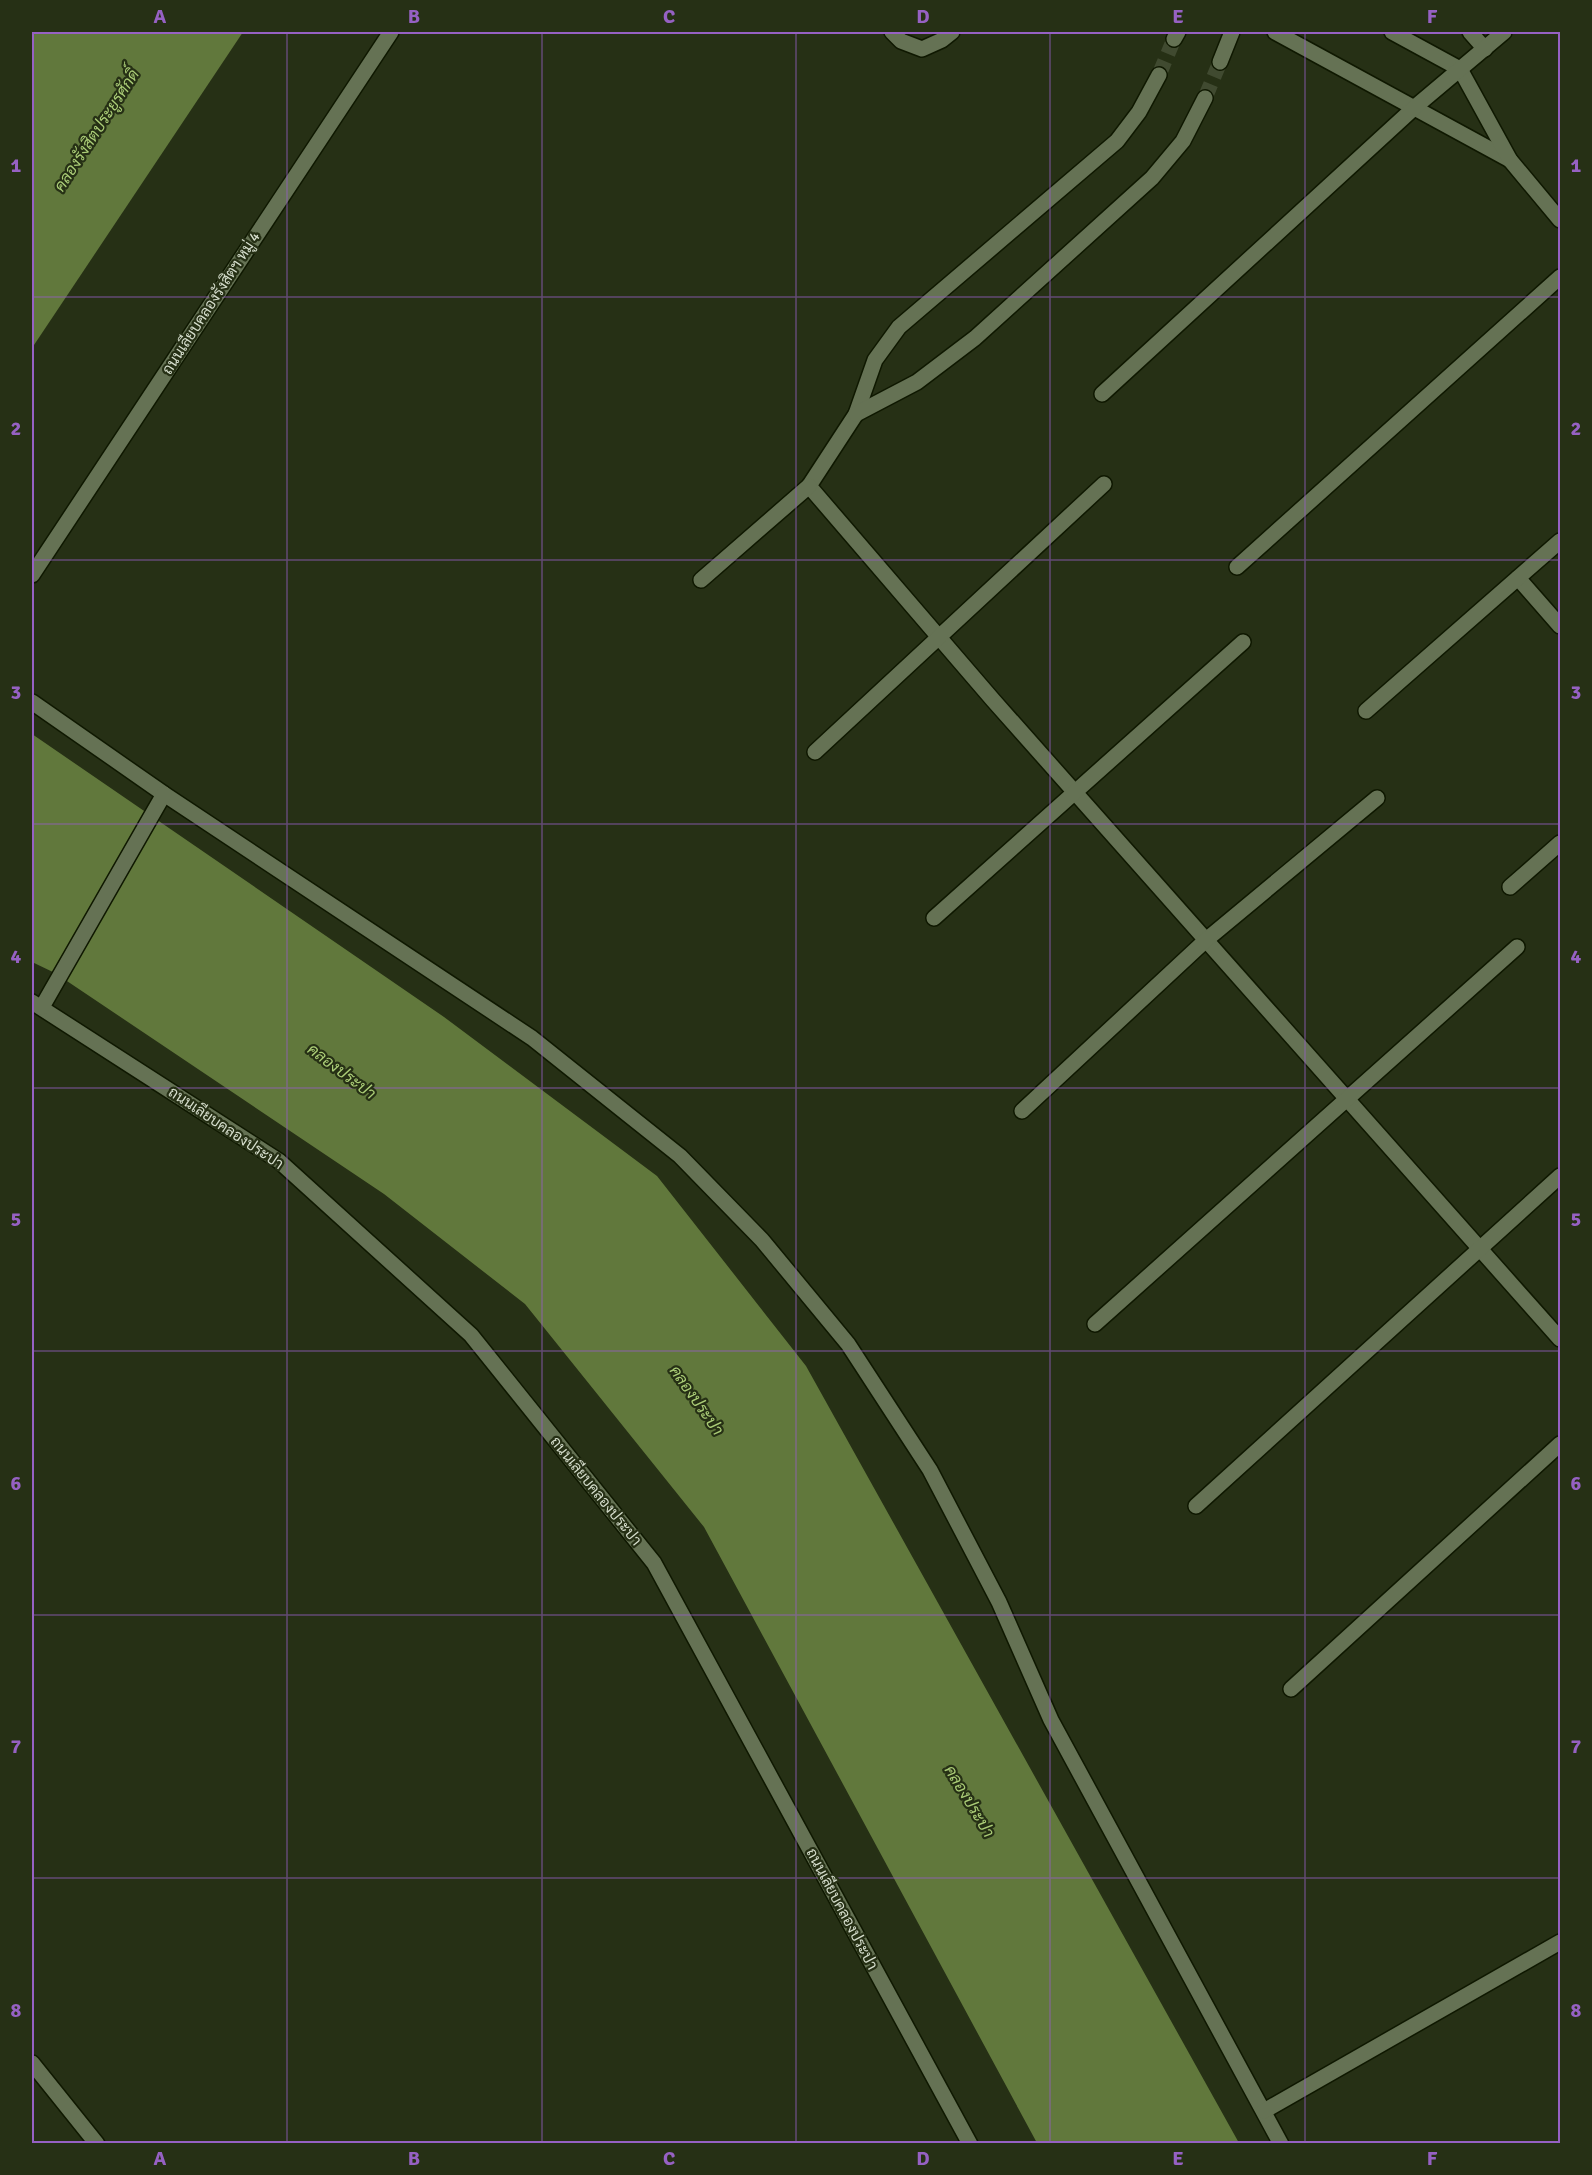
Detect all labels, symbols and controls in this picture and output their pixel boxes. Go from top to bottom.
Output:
text: A [154,4,167,29]
text: B [408,4,420,29]
text: C [663,4,675,29]
text: D [916,4,930,29]
text: E [1172,4,1184,29]
text: F [1427,4,1438,29]
water label: คลองรังสิตประยูรศักดิ์ [45,61,146,196]
text: 1 [11,153,22,178]
text: 1 [1571,153,1582,178]
street label: ถนนเลียบคลองรังสิตฯ หมู่ 4 [157,228,265,378]
text: 2 [11,416,21,441]
text: 2 [1571,416,1581,441]
text: 3 [11,680,21,705]
text: 3 [1571,680,1581,705]
text: 4 [11,944,22,969]
text: 4 [1571,944,1582,969]
water label: คลองประปา [303,1040,380,1104]
street label: ถนนเลียบคลองประปา [165,1082,288,1173]
text: 5 [11,1207,21,1232]
text: 5 [1571,1207,1581,1232]
water label: คลองประปา [665,1362,728,1440]
street label: ถนนเลียบคลองประปา [547,1432,646,1549]
text: 6 [11,1471,22,1496]
text: 6 [1571,1471,1582,1496]
text: 7 [11,1734,22,1759]
text: 7 [1571,1734,1582,1759]
water label: คลองประปา [940,1762,999,1841]
street label: ถนนเลียบคลองประปา [802,1845,883,1973]
text: 8 [11,1998,22,2023]
text: 8 [1571,1998,1582,2023]
text: A [154,2146,167,2171]
text: B [408,2146,420,2171]
text: C [663,2146,675,2171]
text: D [916,2146,930,2171]
text: E [1172,2146,1184,2171]
text: F [1427,2146,1438,2171]

